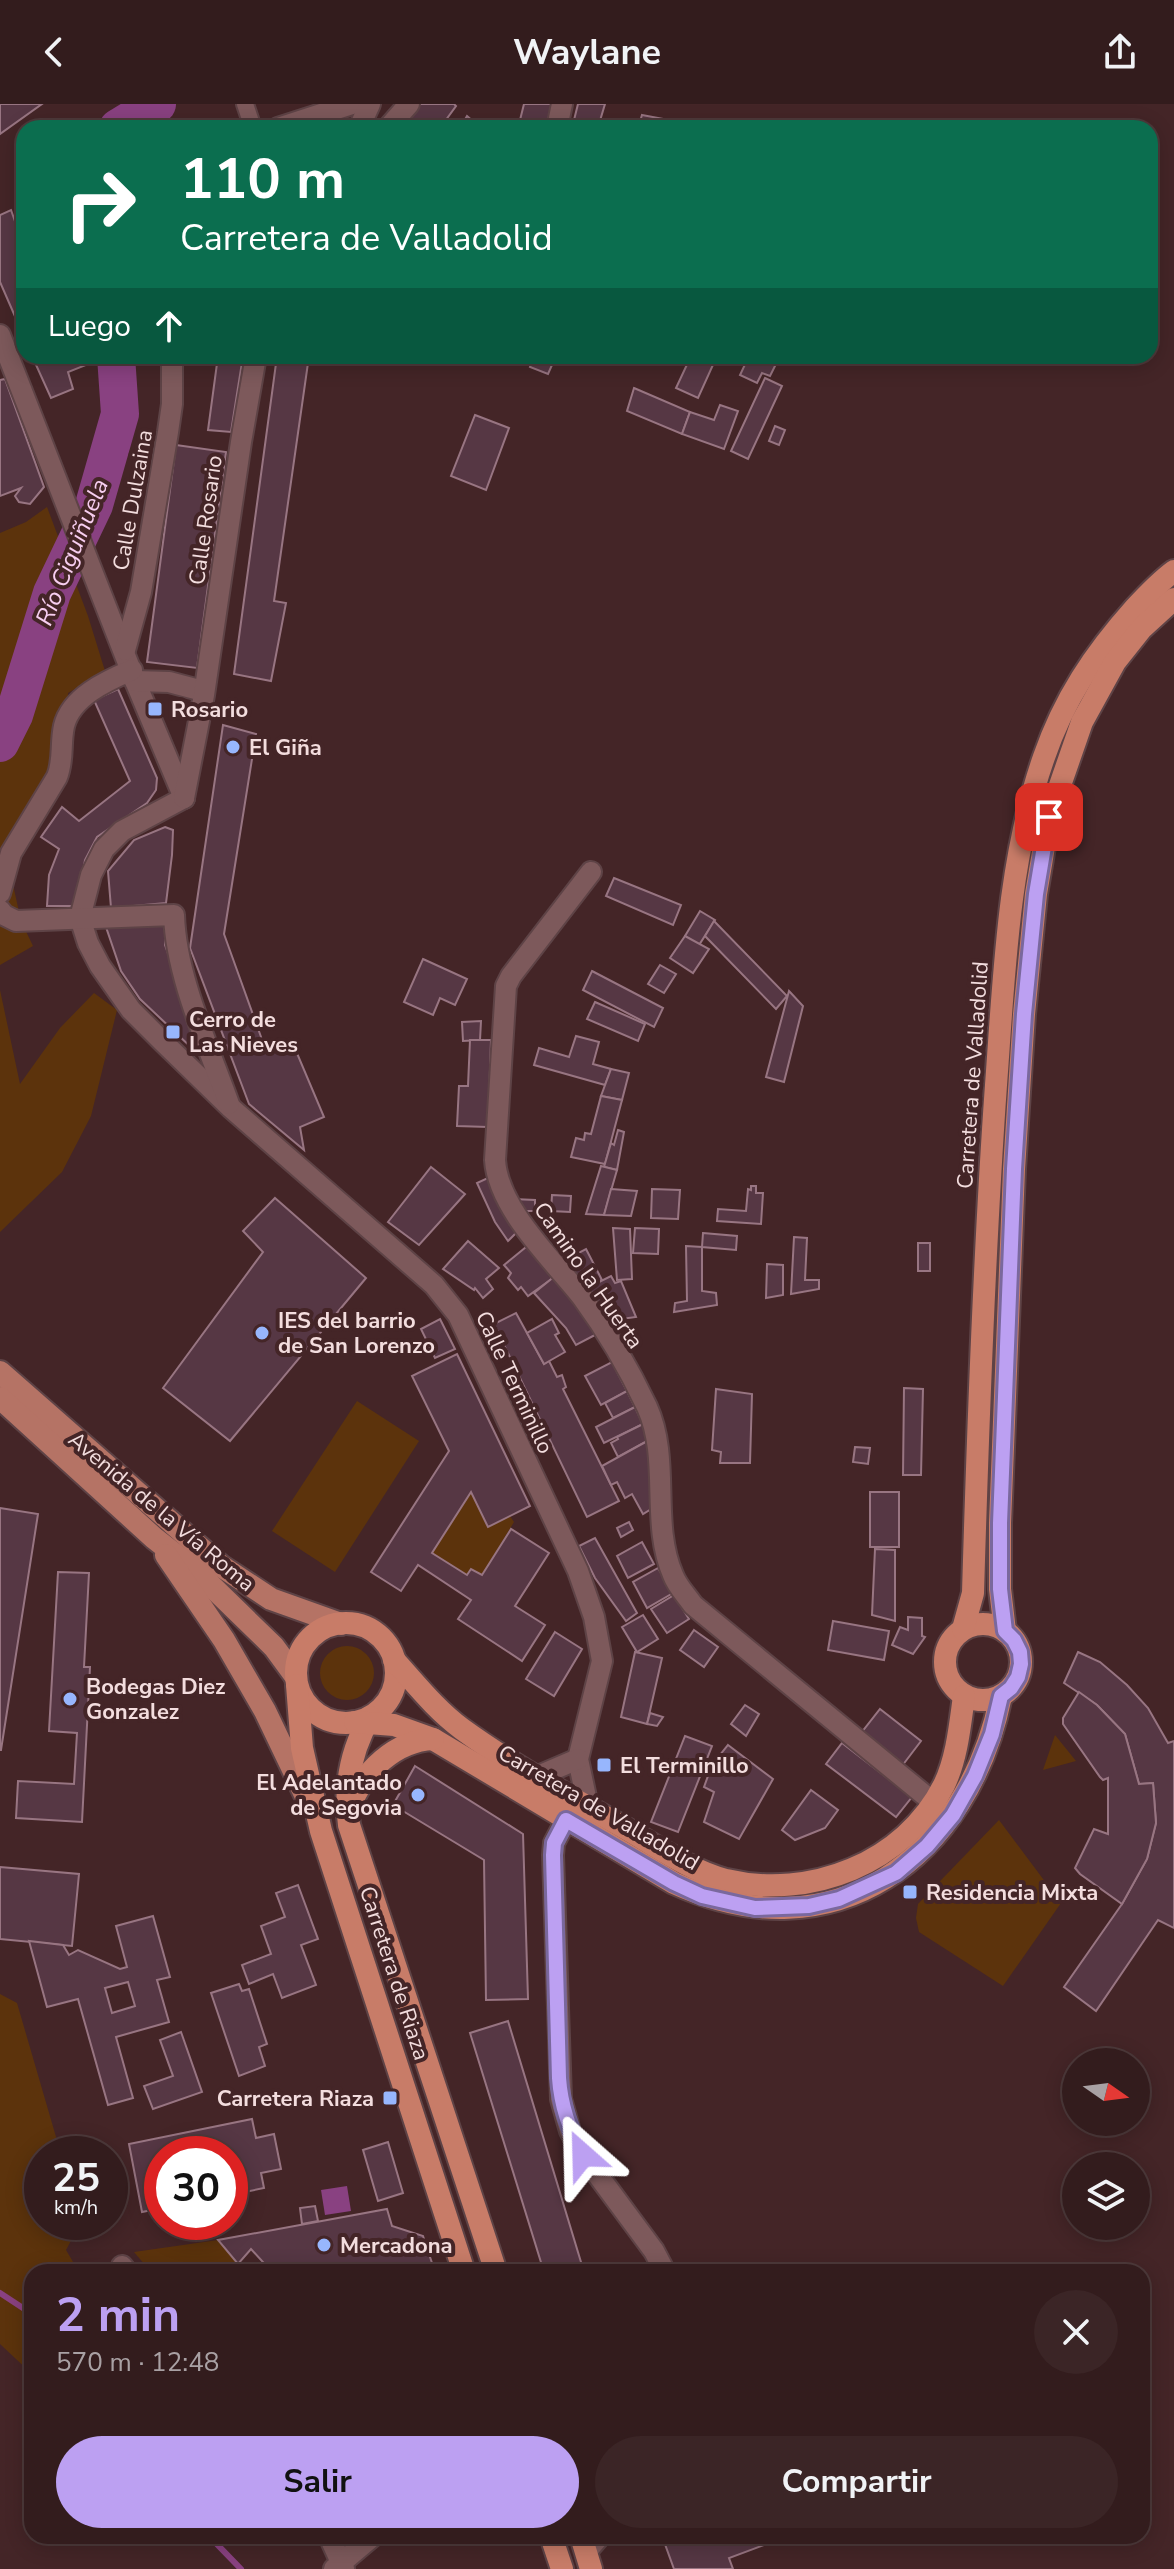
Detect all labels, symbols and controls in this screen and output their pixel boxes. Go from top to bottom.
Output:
text: Waylane [513,28,661,77]
icon: back [32,30,76,74]
icon: share [1098,30,1142,74]
text: 110 m [180,141,345,218]
icon: right [48,152,152,256]
text: Carretera de Valladolid [180,214,553,263]
icon: ahead [147,304,191,348]
text: Luego [48,306,131,347]
street label: Calle Dulzaina [106,427,160,573]
street label: Calle Rosario [182,453,230,587]
water label: Río Ciguiñuela [28,474,116,630]
place label: Rosario [171,695,248,725]
marker: Rosario [146,700,164,718]
place label: El Giña [249,733,322,763]
marker: El Giña [224,738,242,756]
pin [1015,783,1083,851]
icon: arrive [1027,795,1071,839]
street label: Carretera de Valladolid [950,960,996,1190]
place label: Cerro de Las Nieves [189,1005,298,1060]
marker: Cerro de Las Nieves [164,1023,182,1041]
street label: Camino la Huerta [526,1196,650,1355]
place label: IES del barrio de San Lorenzo [278,1306,435,1361]
street label: Calle Terminillo [468,1306,560,1459]
marker: IES del barrio de San Lorenzo [253,1324,271,1342]
street label: Avenida de la Vía Roma [62,1425,261,1599]
place label: Bodegas Diez Gonzalez [86,1672,226,1727]
marker: Bodegas Diez Gonzalez [61,1690,79,1708]
street label: Carretera de Valladolid [492,1738,705,1878]
place label: El Terminillo [620,1751,749,1781]
marker: El Terminillo [595,1756,613,1774]
place label: El Adelantado de Segovia [256,1768,402,1823]
marker: El Adelantado de Segovia [409,1786,427,1804]
place label: Residencia Mixta [926,1878,1098,1908]
street label: Carretera de Riaza [352,1883,436,2064]
marker: Residencia Mixta [901,1883,919,1901]
north arrow [1062,2048,1150,2136]
map controls [1062,2048,1150,2240]
place label: Carretera Riaza [217,2084,374,2114]
marker: Carretera Riaza [381,2089,399,2107]
position arrow [541,2113,625,2197]
speed limit sign: 30 [144,2136,248,2240]
text: 25 [52,2151,100,2205]
button: layers [1062,2152,1150,2240]
text: km/h [54,2194,98,2221]
place label: Mercadona [340,2231,453,2261]
marker: Mercadona [315,2236,333,2254]
text: 2 min [56,2282,180,2348]
button: close [1034,2290,1118,2374]
text: 570 m · 12:48 [56,2345,219,2380]
button: Salir [56,2436,579,2528]
button: Compartir [595,2436,1118,2528]

